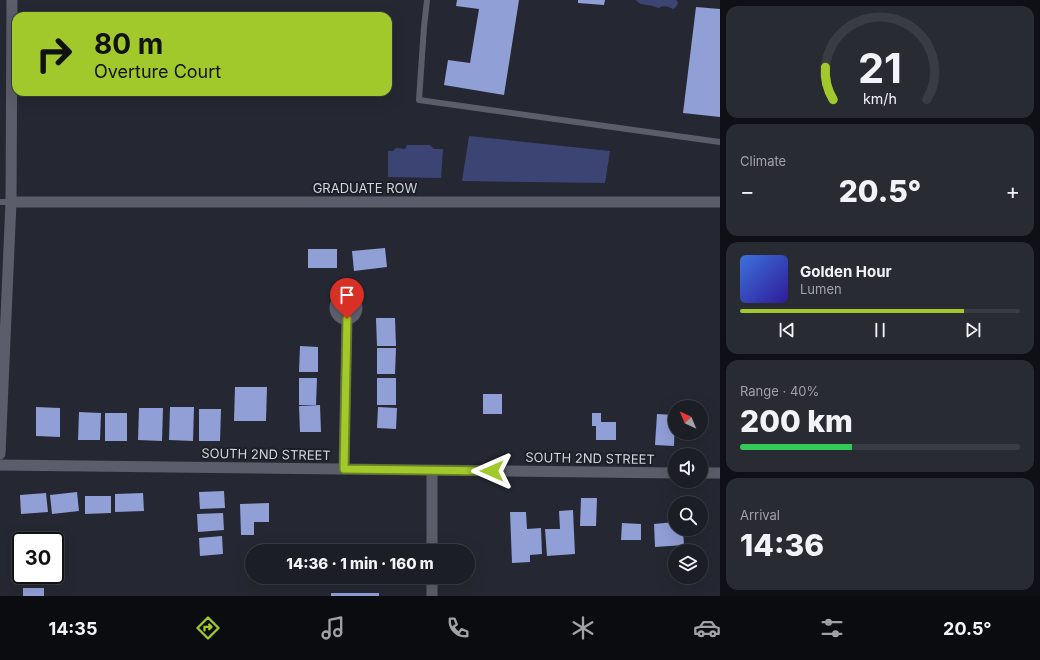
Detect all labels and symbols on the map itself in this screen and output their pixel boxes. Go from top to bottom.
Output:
street label: GRADUATE ROW [313,180,418,196]
pin [330,278,364,319]
north arrow [668,400,708,440]
street label: SOUTH 2ND STREET [201,445,331,463]
street label: SOUTH 2ND STREET [525,449,655,467]
position arrow [471,450,513,492]
speed limit sign: 30 [12,532,64,584]

